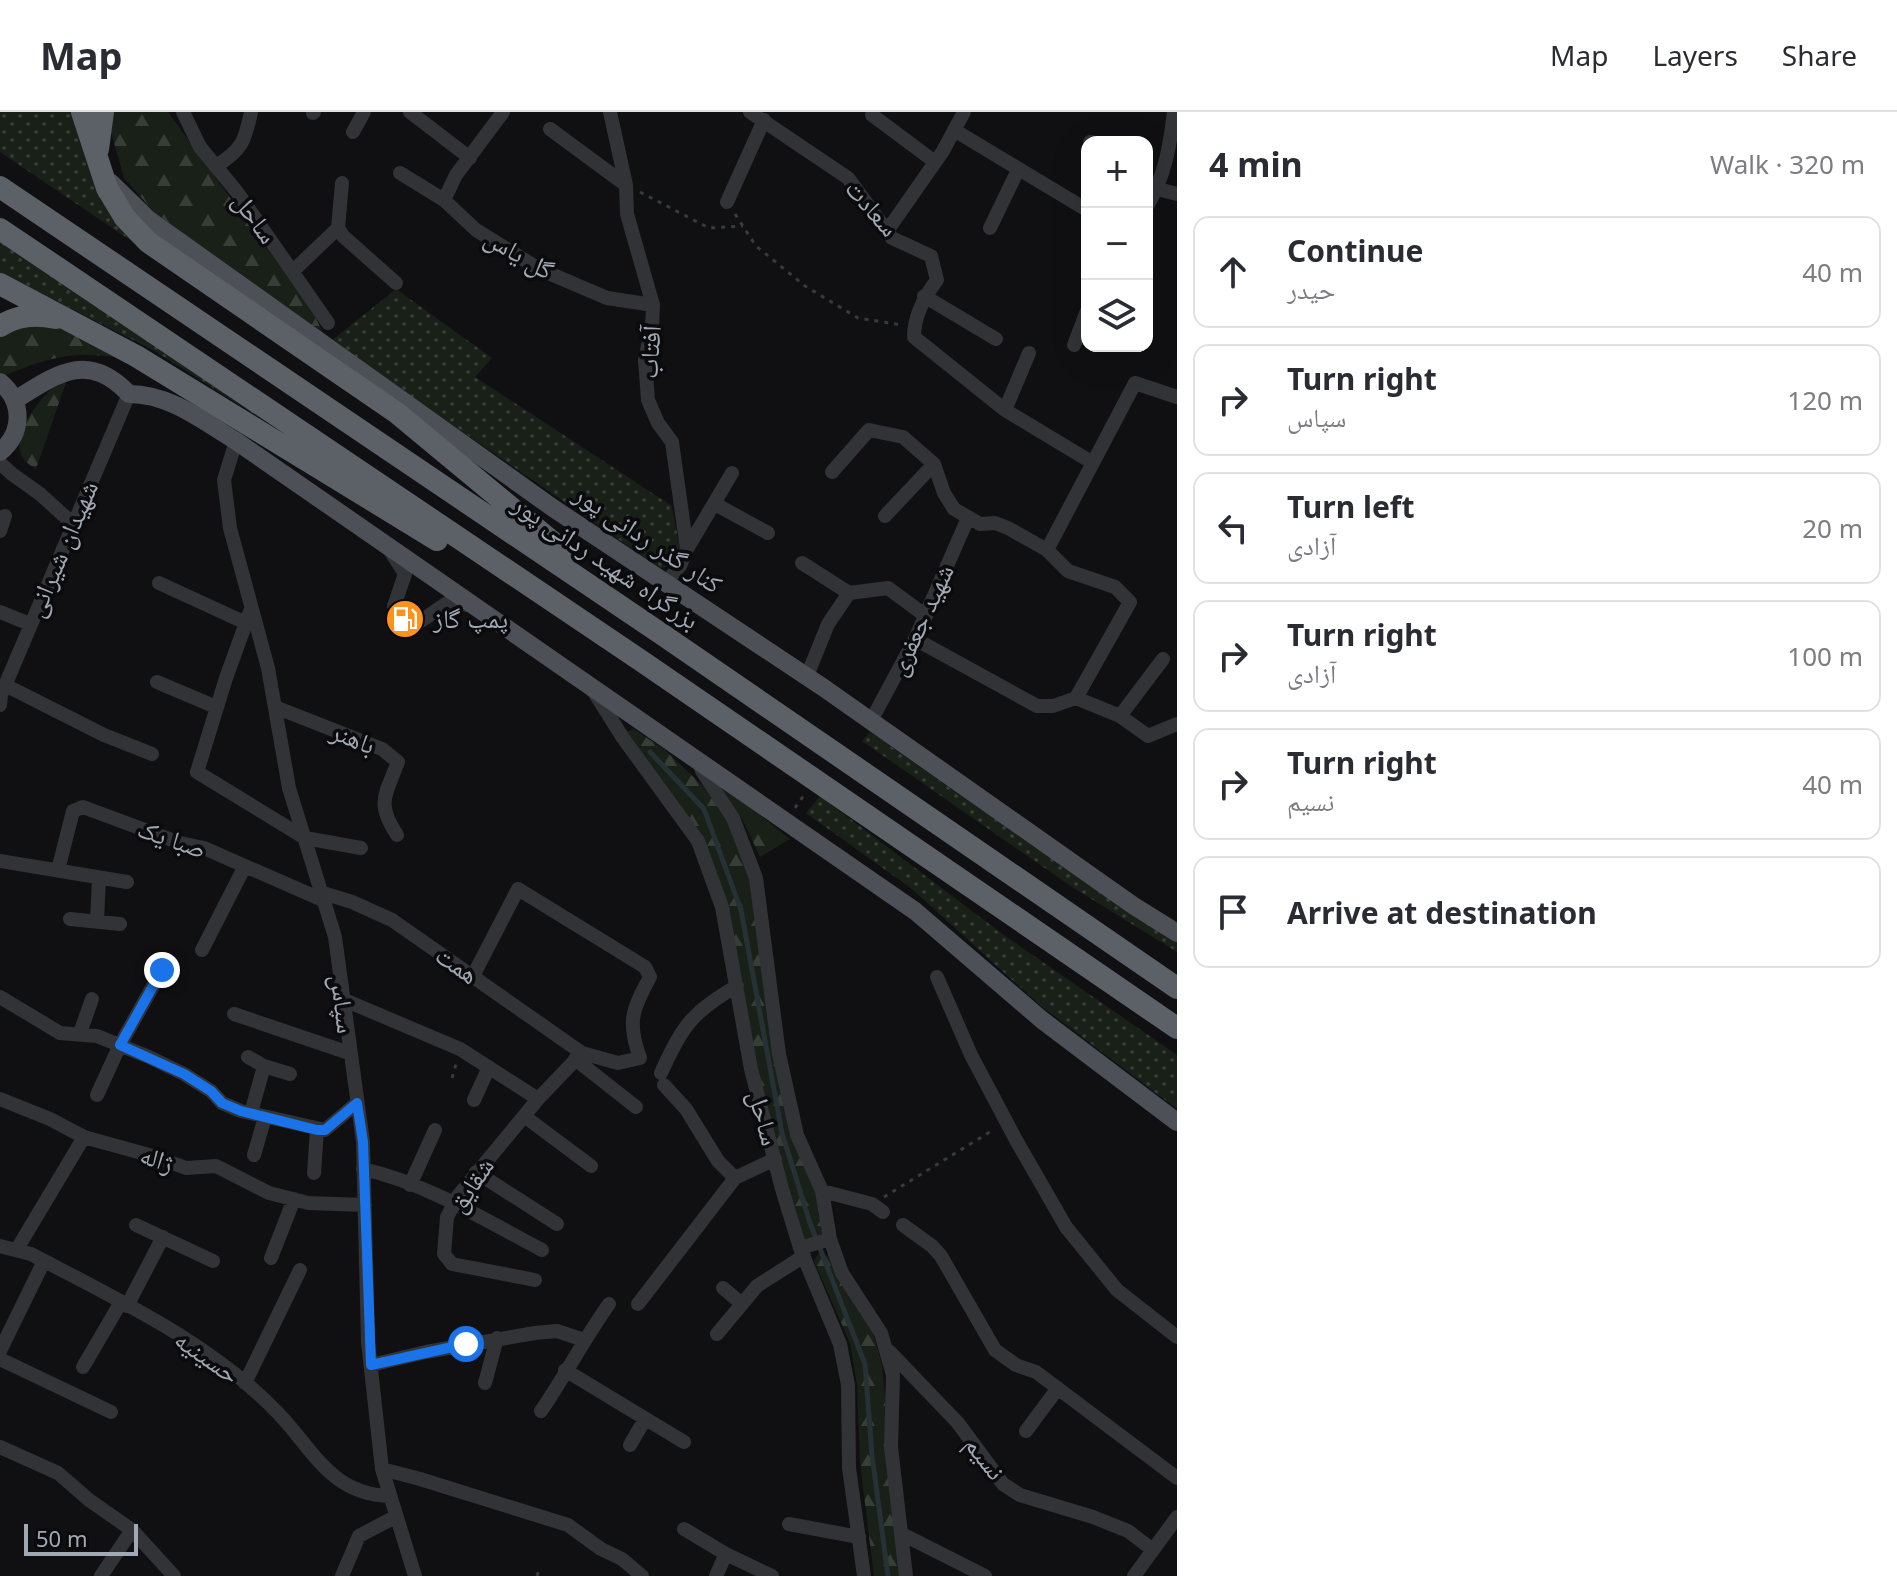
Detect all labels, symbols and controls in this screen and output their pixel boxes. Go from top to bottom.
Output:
text: Map [40,29,123,81]
text: Map [1550,36,1608,74]
text: Layers [1652,36,1738,74]
text: Share [1782,36,1857,74]
map controls [1081,136,1153,352]
button: + [1081,136,1153,208]
text: 4 min [1209,141,1303,187]
text: Walk · 320 m [1710,146,1865,182]
street label: سعادت [838,171,908,244]
street label: ساحل [225,184,287,250]
button: − [1081,208,1153,280]
street label: گل یاس [478,219,561,288]
text: Continue [1287,230,1423,271]
icon: ahead [1211,250,1255,294]
text: 40 m [1802,254,1863,290]
text: حیدر [1287,271,1335,307]
button: layers [1081,280,1153,352]
street label: آفتاب [629,323,669,380]
text: Turn right [1287,358,1437,399]
icon: right [1211,378,1255,422]
text: 120 m [1787,382,1863,418]
text: سپاس [1287,399,1346,435]
street label: شهیدان شیرانی [16,475,106,622]
street label: کنار گذر ردانی پور [567,475,730,601]
street label: بزرگراه شهید ردانی پور [505,485,707,637]
text: Turn left [1287,486,1415,527]
icon: left [1211,506,1255,550]
text: 20 m [1802,510,1863,546]
text: آزادی [1287,527,1336,563]
street label: شهید جعفری [879,558,962,681]
fuel station icon: پمپ گاز [384,598,426,640]
place label: پمپ گاز [432,600,508,636]
text: Turn right [1287,614,1437,655]
icon: right [1211,634,1255,678]
text: 100 m [1787,638,1863,674]
text: آزادی [1287,655,1336,691]
street label: باهنر [325,712,381,762]
text: Turn right [1287,742,1437,783]
icon: right [1211,762,1255,806]
text: 40 m [1802,766,1863,802]
text: نسیم [1287,783,1334,819]
street label: صبا یک [133,810,212,867]
icon: arrive [1211,890,1255,934]
text: Arrive at destination [1287,892,1597,933]
street label: همت [429,936,486,992]
route end [144,952,180,988]
street label: سپاس [323,972,365,1036]
street label: ساحل [740,1086,790,1149]
street label: ژاله [136,1136,179,1180]
street label: شقایق [439,1150,502,1219]
street label: حسینیه [168,1321,247,1392]
route start [448,1326,484,1362]
street label: نسیم [957,1428,1015,1487]
scale bar [24,1520,138,1556]
text: 50 m [36,1523,87,1553]

